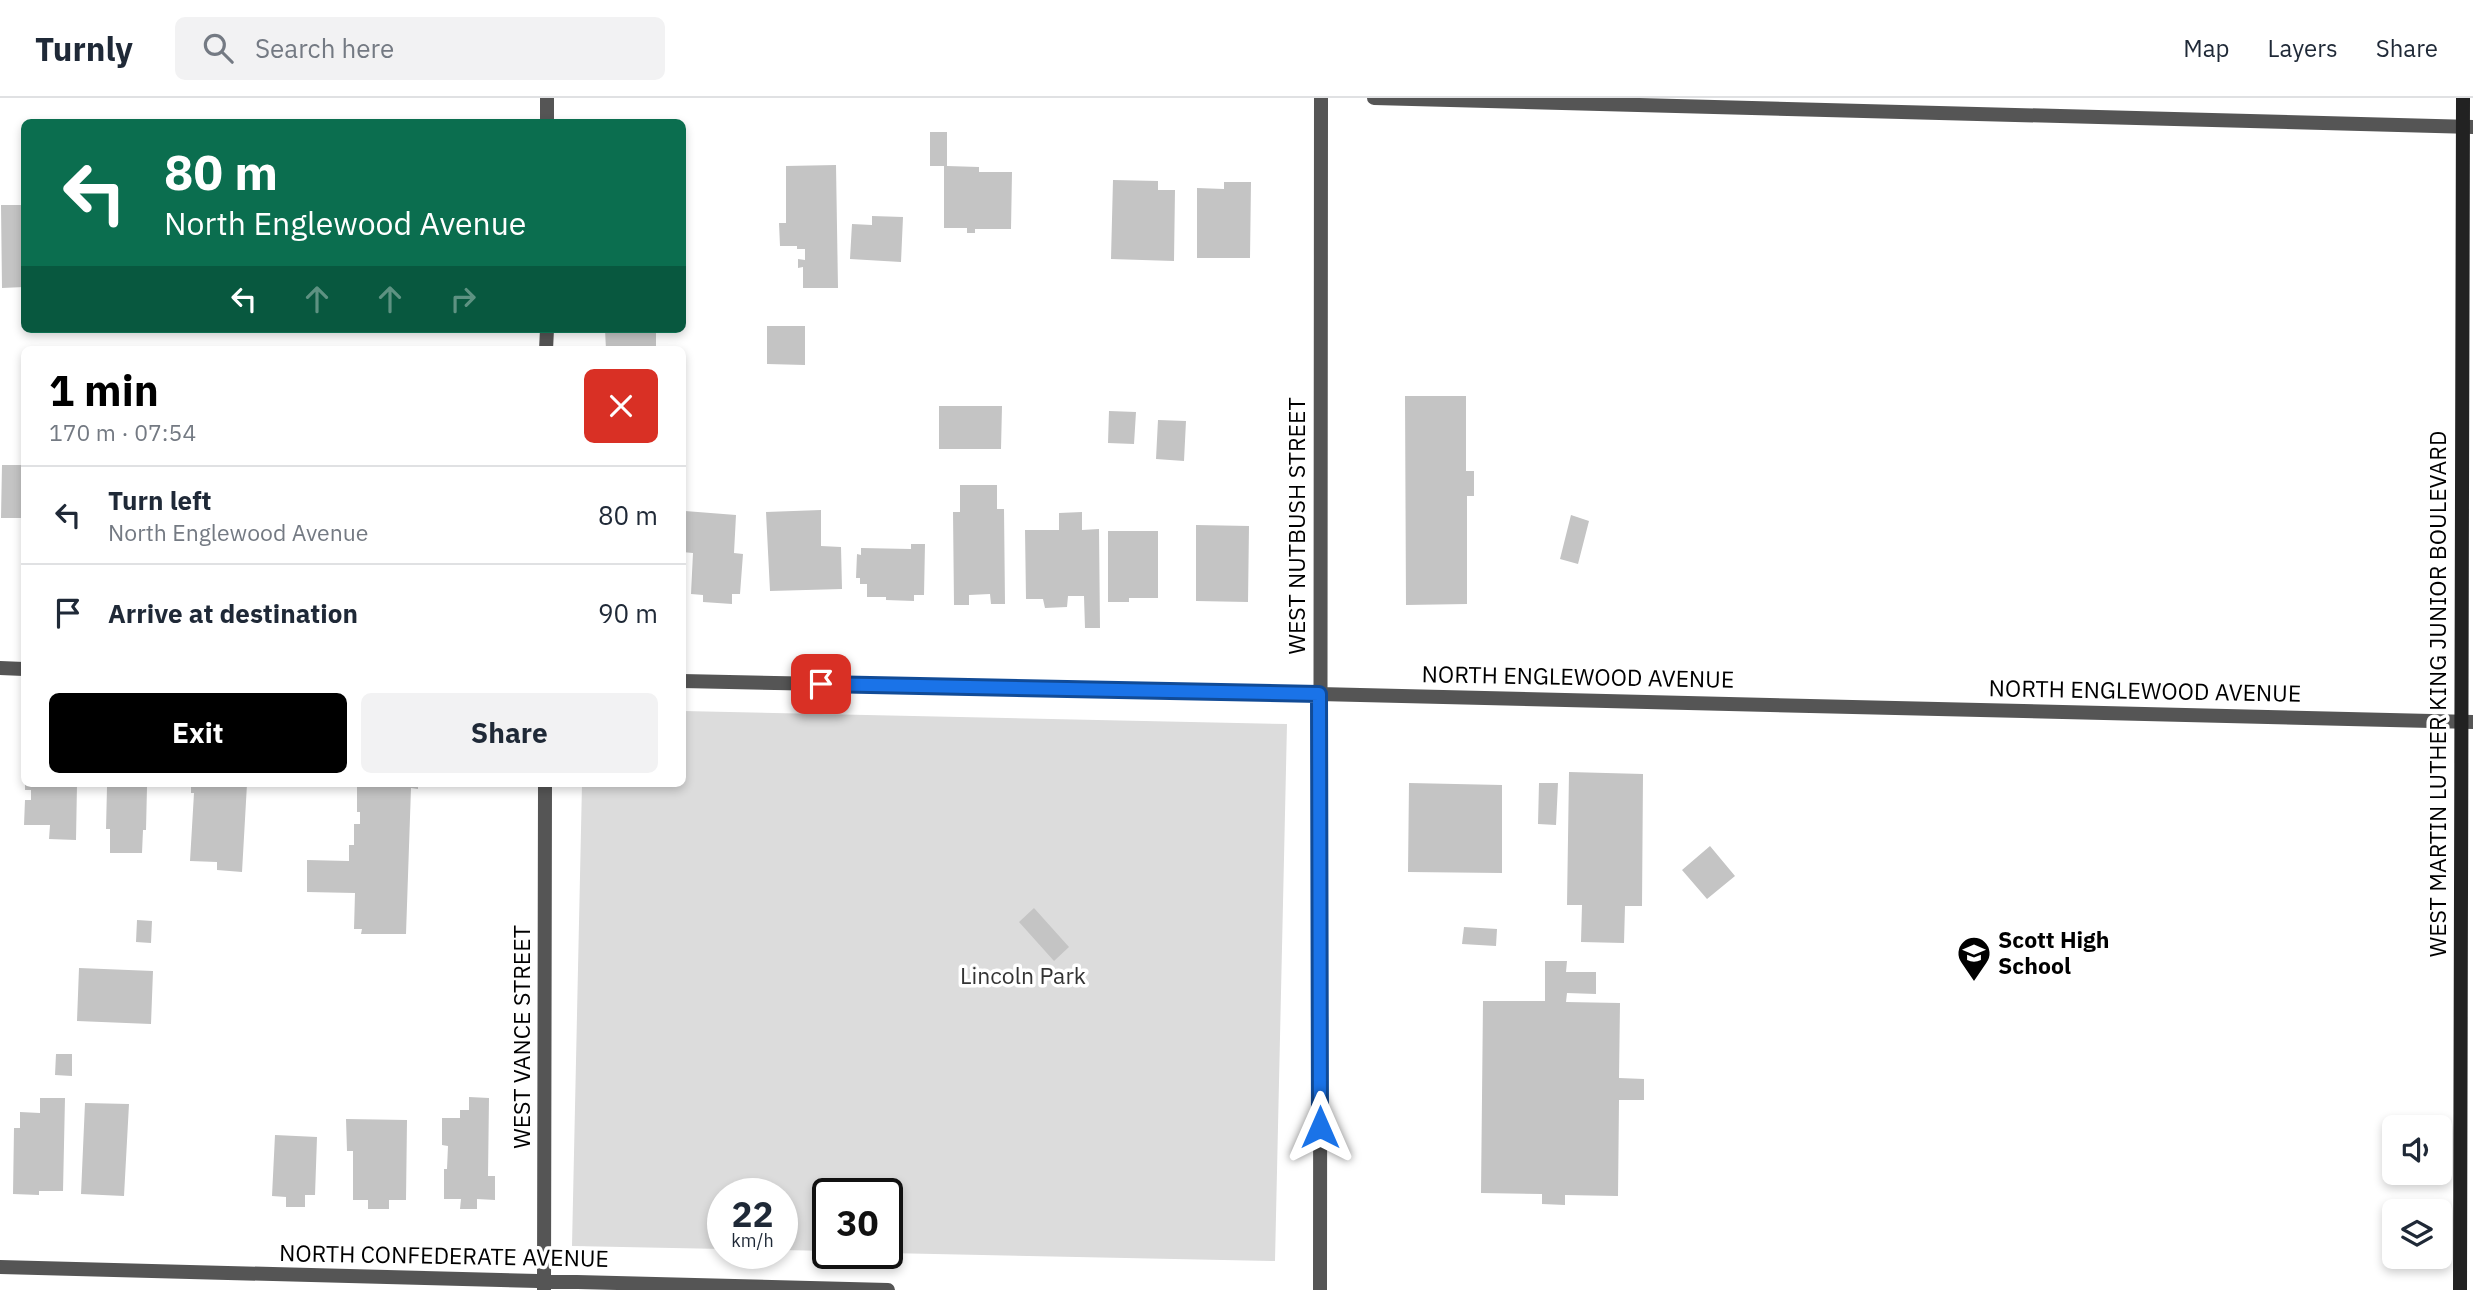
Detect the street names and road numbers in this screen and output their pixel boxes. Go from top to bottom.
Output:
street label: WEST NUTBUSH STREET [1281,397,1311,655]
street label: WEST MARTIN LUTHER KING JUNIOR BOULEVARD [2422,431,2452,957]
street label: NORTH ENGLEWOOD AVENUE [1421,658,1735,694]
street label: NORTH ENGLEWOOD AVENUE [1988,672,2302,708]
street label: WEST VANCE STREET [506,925,536,1149]
street label: NORTH CONFEDERATE AVENUE [279,1237,609,1273]

